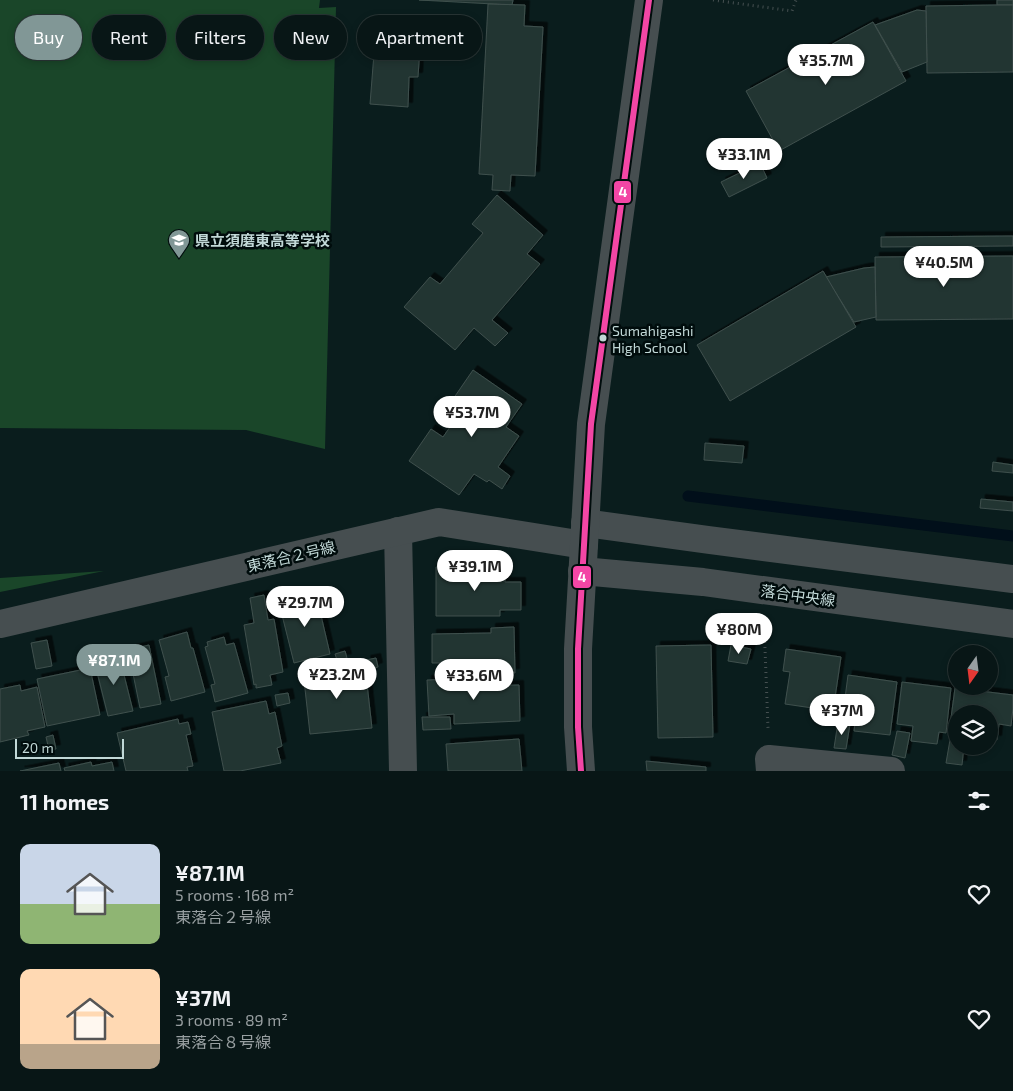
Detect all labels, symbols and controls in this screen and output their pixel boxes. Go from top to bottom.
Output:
chip: Buy [15,15,82,60]
chip: Rent [92,15,166,60]
chip: Filters [176,15,264,60]
chip: New [274,15,347,60]
chip: Apartment [357,15,482,60]
pin: ¥35.7M [785,44,867,86]
text: ¥35.7M [798,50,854,69]
pin: ¥33.1M [703,138,785,180]
text: ¥33.1M [717,144,771,163]
line badge: 4 [613,180,632,204]
text: 4 [619,183,628,200]
school or university icon: 県立須磨東高等学校 [167,228,191,259]
place label: 県立須磨東高等学校 [195,231,330,249]
pin: ¥40.5M [903,246,985,288]
text: ¥40.5M [915,252,973,271]
place label: Sumahigashi High School [612,322,694,356]
marker: Sumahigashi High School [598,333,608,343]
pin: ¥53.7M [431,396,513,438]
text: ¥53.7M [444,402,500,421]
street label: 東落合２号線 [245,537,337,575]
pin: ¥39.1M [434,550,516,592]
text: ¥39.1M [448,556,502,575]
line badge: 4 [572,565,592,589]
text: 4 [578,568,587,585]
street label: 落合中央線 [760,581,836,609]
pin: ¥29.7M [264,586,346,628]
text: ¥29.7M [277,592,333,611]
pin: ¥80M [709,612,769,655]
text: ¥80M [716,619,762,638]
pin: ¥87.1M [73,644,155,686]
north arrow [948,645,998,695]
map controls [948,645,998,755]
text: ¥87.1M [87,650,141,669]
pin: ¥23.2M [296,658,378,700]
pin: ¥33.6M [433,658,515,701]
text: ¥23.2M [309,664,365,683]
text: ¥33.6M [446,665,502,684]
pin: ¥37M [812,694,872,736]
text: ¥37M [821,700,863,719]
button: layers [948,705,998,755]
scale bar [15,736,124,759]
text: 20 m [22,739,54,756]
icon: filters [965,787,993,815]
text: 11 homes [20,789,109,814]
text: ¥87.1M [175,860,245,885]
icon: home [60,864,120,924]
icon: heart [965,880,993,908]
text: 5 rooms · 168 m² [175,885,294,904]
text: 東落合２号線 [175,907,271,926]
text: ¥37M [175,985,231,1010]
icon: home [60,989,120,1049]
icon: heart [965,1005,993,1033]
text: 3 rooms · 89 m² [175,1010,288,1029]
text: 東落合８号線 [175,1032,271,1051]

